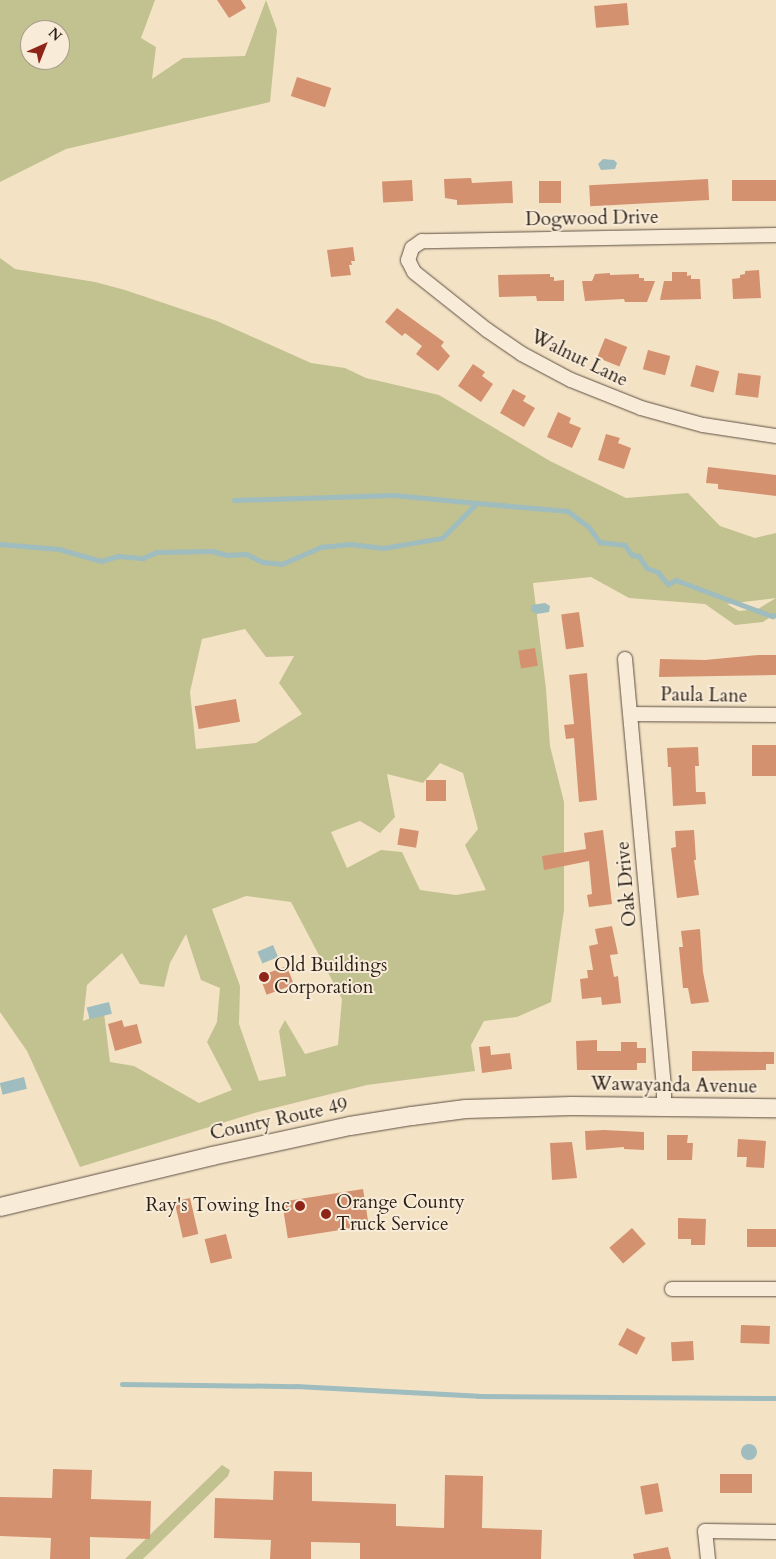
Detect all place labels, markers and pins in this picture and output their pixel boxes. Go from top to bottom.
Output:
place label: Old Buildings Corporation [274,955,387,999]
marker: Old Buildings Corporation [258,971,270,983]
place label: Orange County Truck Service [336,1192,465,1236]
place label: Ray's Towing Inc [146,1195,290,1217]
marker: Ray's Towing Inc [294,1200,306,1212]
marker: Orange County Truck Service [320,1208,332,1220]

